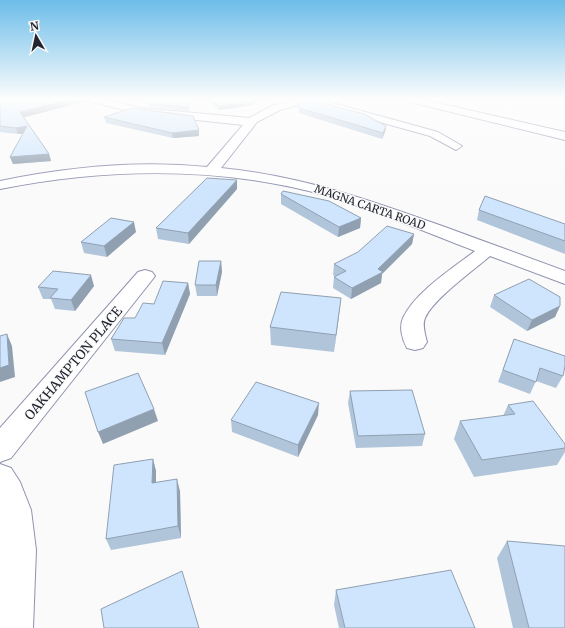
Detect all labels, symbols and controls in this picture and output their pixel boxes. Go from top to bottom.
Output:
north arrow [16,16,56,56]
text: N [29,18,40,34]
street label: MAGNA CARTA ROAD [313,181,427,233]
street label: OAKHAMPTON PLACE [21,302,126,424]

